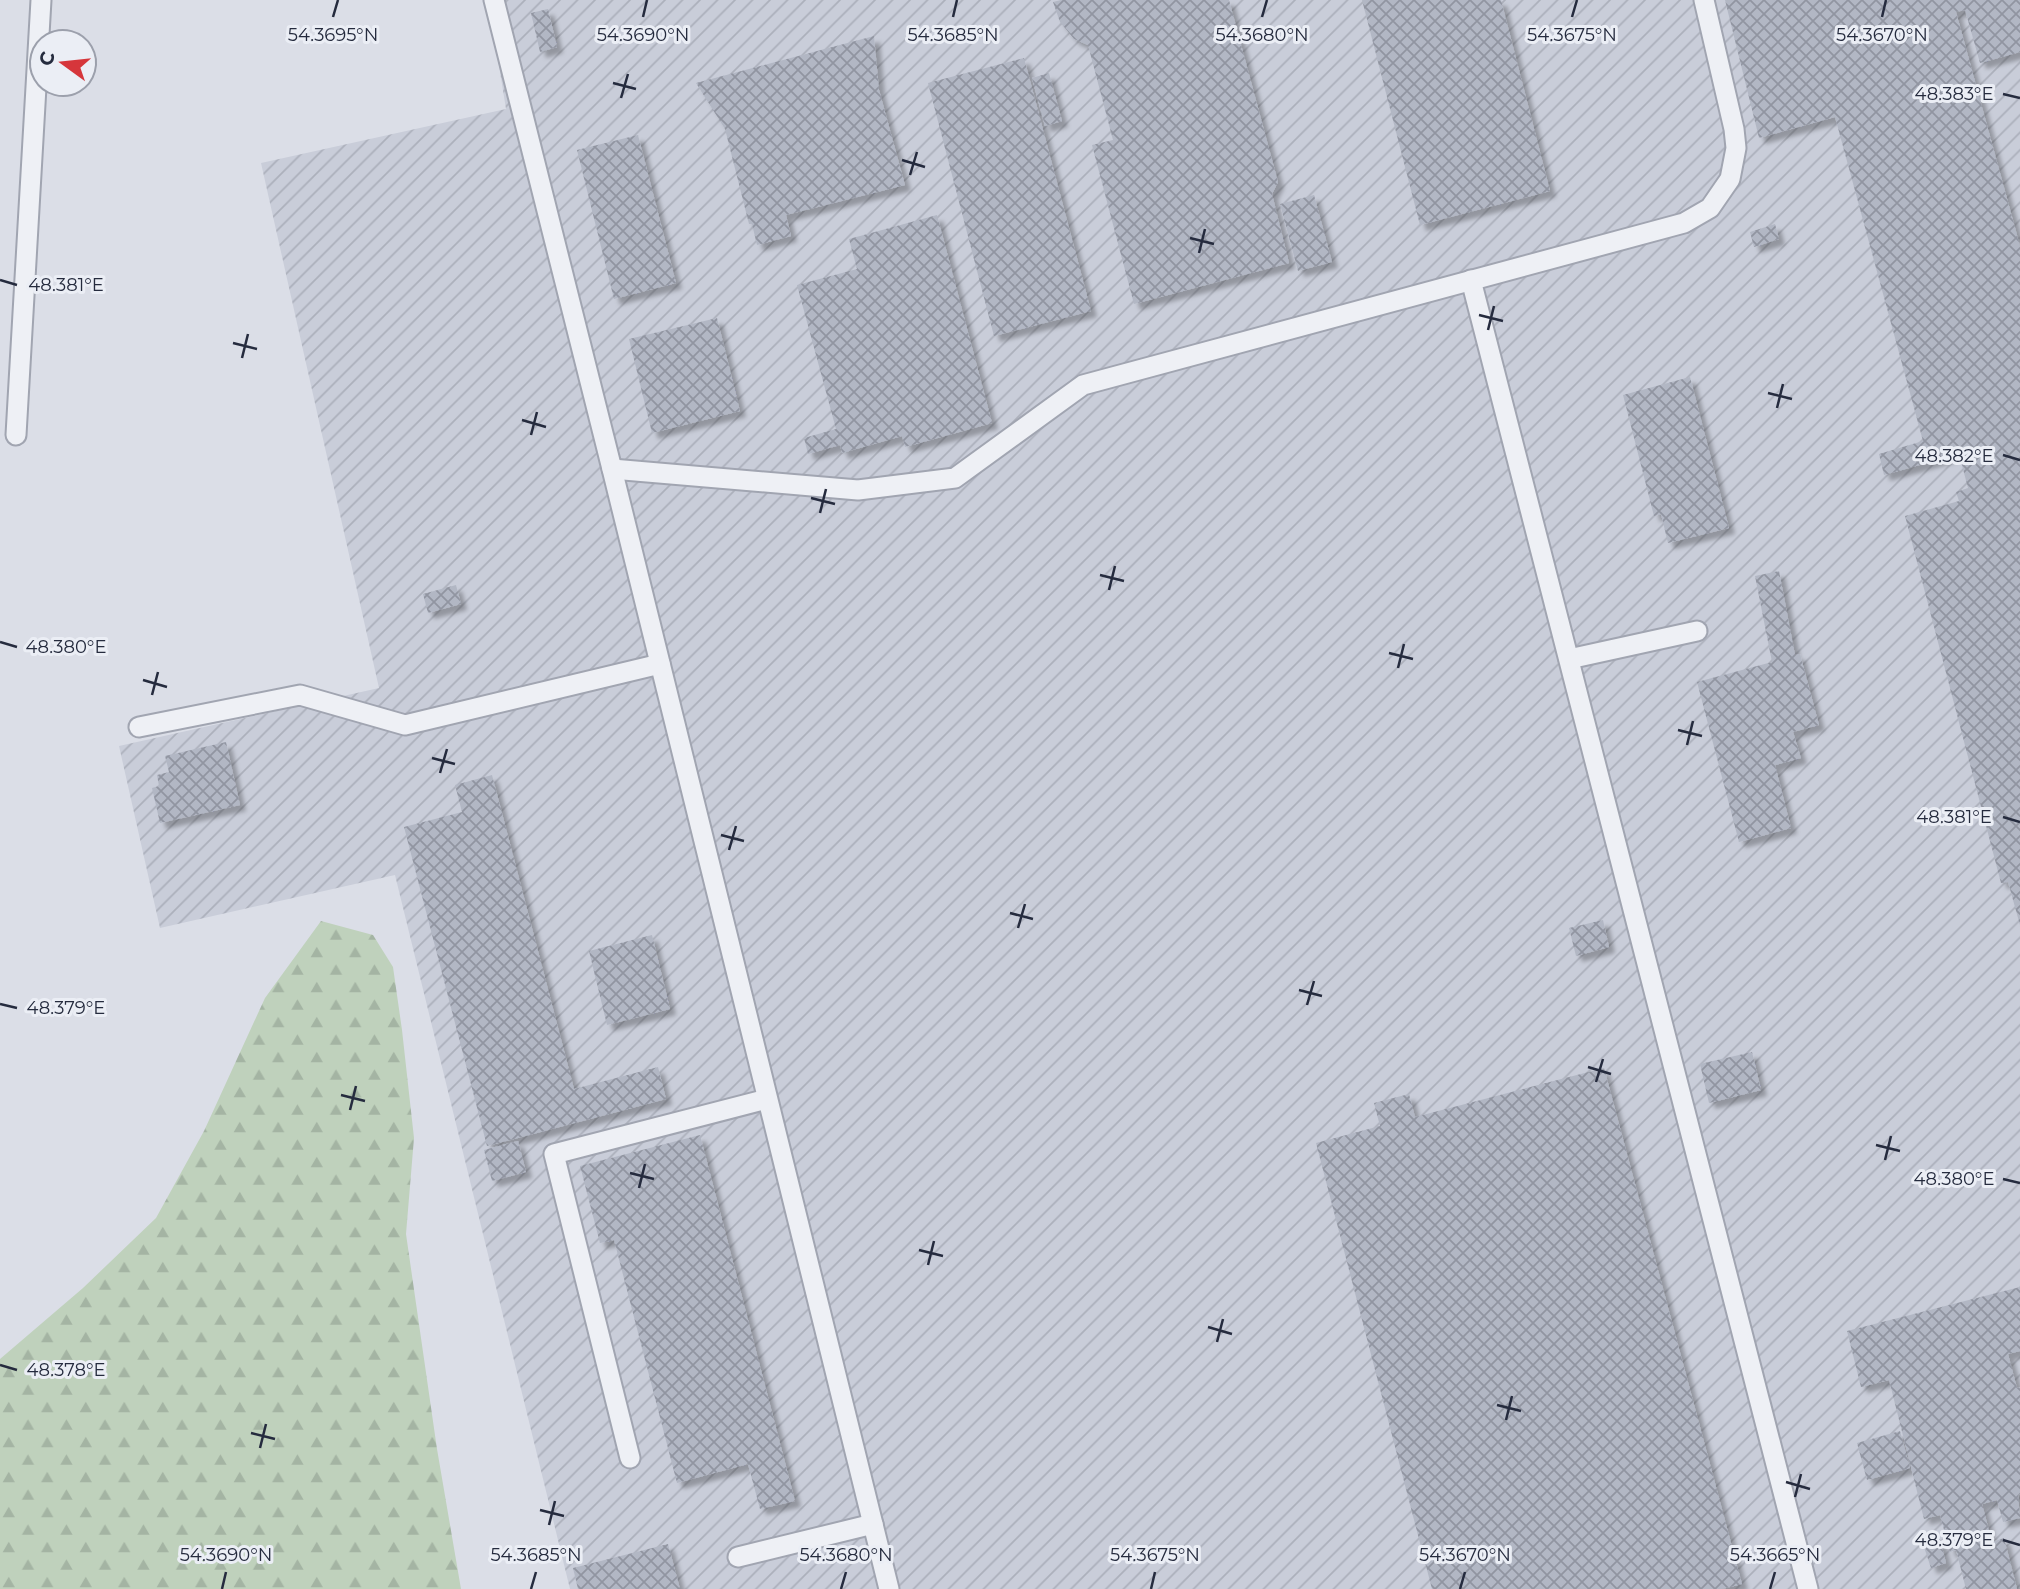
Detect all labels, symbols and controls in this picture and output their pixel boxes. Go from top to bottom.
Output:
text: 54.3695°N [288,24,378,46]
text: 54.3690°N [597,24,689,46]
text: 54.3685°N [907,24,999,46]
text: 54.3680°N [1215,24,1309,46]
text: 54.3675°N [1527,24,1617,46]
text: 54.3670°N [1836,24,1928,46]
north arrow [28,28,98,98]
text: С [34,49,60,68]
text: 48.383°E [1915,83,1993,105]
text: 48.381°E [28,274,104,296]
text: 48.382°E [1914,445,1994,467]
text: 48.380°E [26,636,106,658]
text: 48.381°E [1916,806,1992,828]
text: 48.379°E [27,997,105,1019]
text: 48.380°E [1914,1168,1994,1190]
text: 48.378°E [27,1359,106,1381]
text: 48.379°E [1915,1529,1993,1551]
text: 54.3690°N [180,1544,272,1566]
text: 54.3685°N [490,1544,582,1566]
text: 54.3680°N [799,1544,893,1566]
text: 54.3675°N [1110,1544,1200,1566]
text: 54.3670°N [1419,1544,1511,1566]
text: 54.3665°N [1730,1544,1820,1566]

